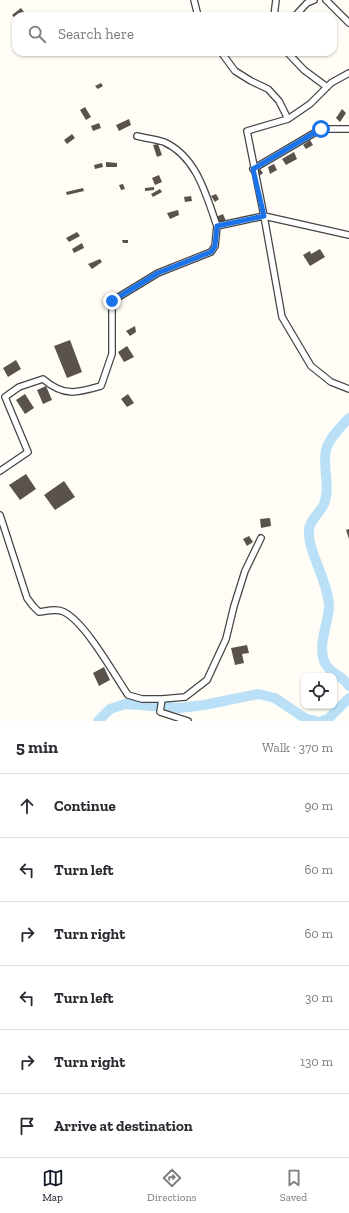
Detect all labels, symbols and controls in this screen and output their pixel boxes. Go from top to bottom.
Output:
search box [12,12,337,56]
icon: search [26,23,48,45]
text: Search here [58,25,134,43]
route start [312,120,330,138]
route end [103,292,121,310]
map controls [301,673,337,709]
button: locate [301,673,337,709]
text: 5 min [16,737,58,757]
text: Walk · 370 m [262,740,333,755]
icon: ahead [16,795,38,817]
text: Continue [54,797,116,815]
text: 90 m [304,798,333,813]
icon: left [16,859,38,881]
text: Turn left [54,861,114,879]
text: 60 m [304,862,333,877]
icon: right [16,923,38,945]
text: Turn right [54,925,125,943]
text: 60 m [304,926,333,941]
icon: left [16,987,38,1009]
text: Turn left [54,989,114,1007]
text: 30 m [305,990,333,1005]
icon: right [16,1051,38,1073]
text: Turn right [54,1053,125,1071]
text: 130 m [300,1054,333,1069]
icon: arrive [16,1115,38,1137]
text: Arrive at destination [54,1117,193,1135]
tab: Map [42,1167,64,1204]
tab: Directions [147,1167,197,1204]
tab: Saved [280,1167,307,1204]

